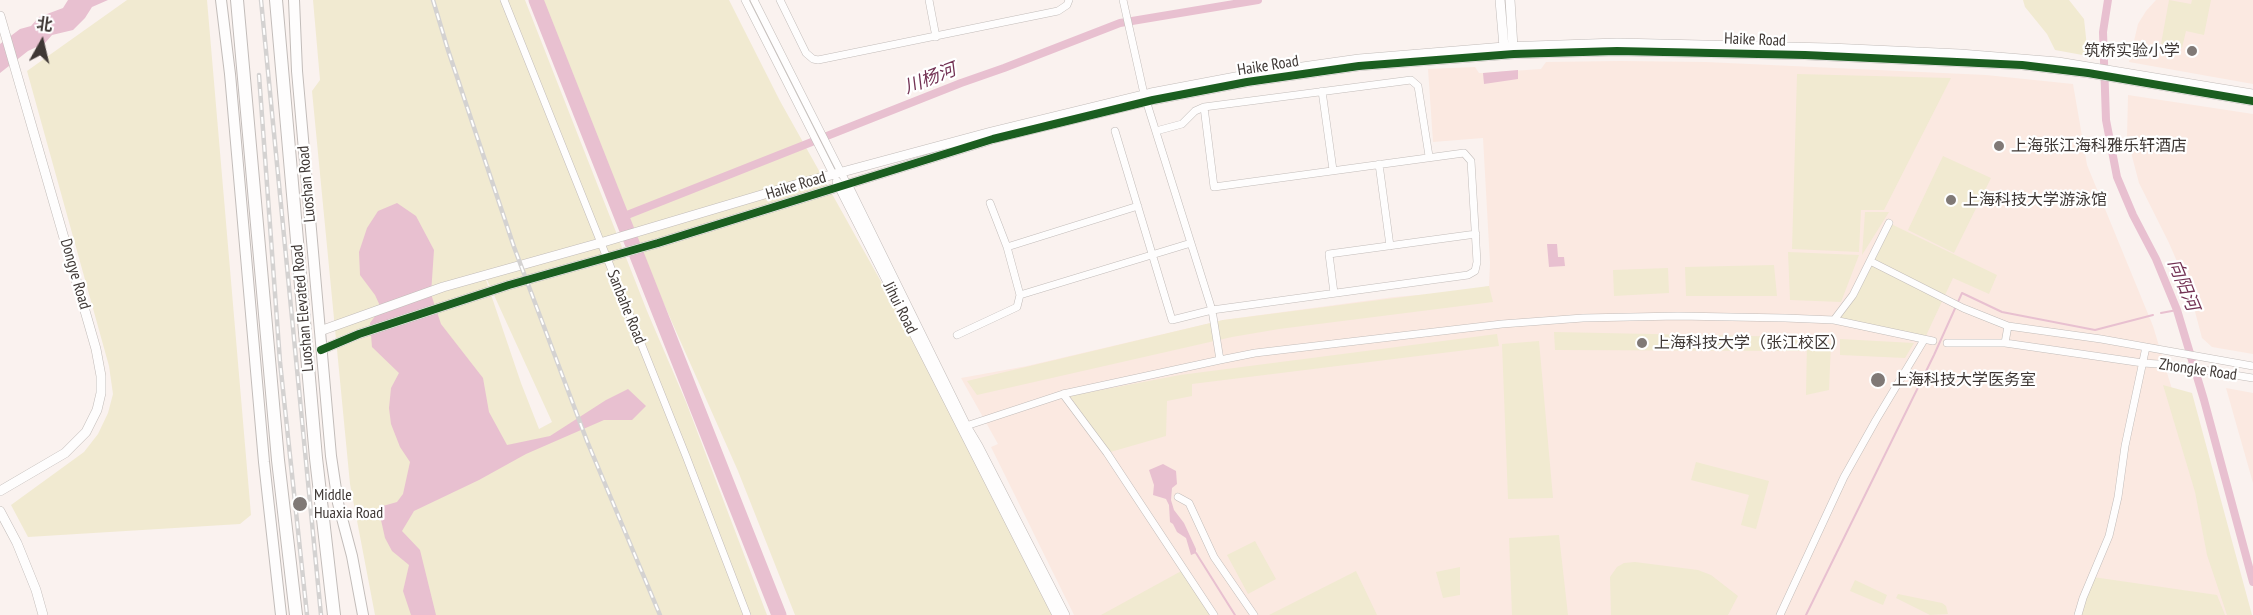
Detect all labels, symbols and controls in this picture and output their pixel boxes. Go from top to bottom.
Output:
north arrow [12,12,72,72]
text: 北 [35,13,54,35]
street label: Haike Road [1724,29,1786,51]
place label: 筑桥实验小学 [2084,41,2180,61]
marker: 筑桥实验小学 [2185,44,2199,58]
street label: Haike Road [1236,52,1300,80]
water label: 川杨河 [901,59,959,99]
place label: 上海张江海科雅乐轩酒店 [2011,136,2187,156]
marker: 上海张江海科雅乐轩酒店 [1992,139,2006,153]
street label: Luoshan Road [294,145,320,223]
street label: Haike Road [764,168,828,204]
place label: 上海科技大学游泳馆 [1963,190,2107,210]
marker: 上海科技大学游泳馆 [1944,193,1958,207]
street label: Dongye Road [56,236,94,312]
street label: Luoshan Elevated Road [288,244,318,372]
water label: 向阳河 [2163,256,2203,314]
street label: Sanbahe Road [602,267,650,347]
street label: Jihui Road [879,279,921,337]
place label: 上海科技大学（张江校区） [1654,333,1846,353]
marker: 上海科技大学（张江校区） [1635,336,1649,350]
street label: Zhongke Road [2158,355,2238,385]
place label: 上海科技大学医务室 [1892,370,2036,390]
marker: 上海科技大学医务室 [1869,371,1887,389]
place label: Middle Huaxia Road [314,485,383,523]
marker: Middle Huaxia Road [291,495,309,513]

